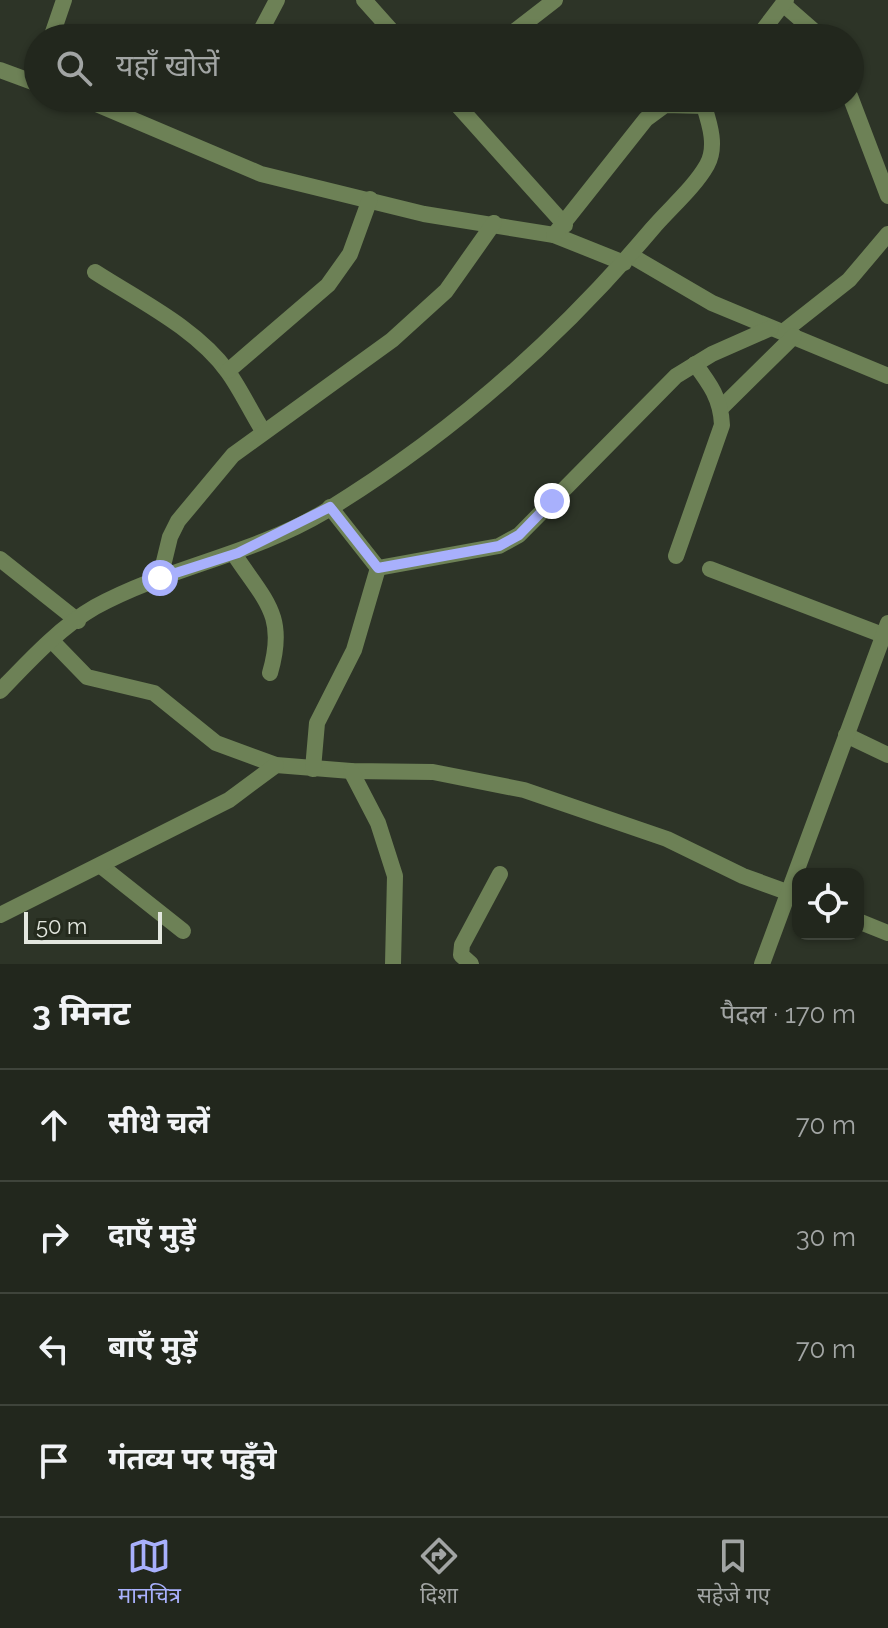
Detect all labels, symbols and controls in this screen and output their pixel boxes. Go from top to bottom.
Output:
search box [24,24,864,112]
icon: search [52,46,96,90]
text: यहाँ खोजें [116,48,219,83]
route end [534,483,570,519]
route start [142,560,178,596]
map controls [792,868,864,940]
button: locate [792,868,864,940]
scale bar [24,908,162,944]
text: 50 m [36,913,87,939]
text: 3 मिनट [32,993,131,1033]
text: पैदल · 170 m [720,999,856,1029]
icon: ahead [32,1103,76,1147]
text: सीधे चलें [108,1105,210,1140]
text: 70 m [796,1110,856,1140]
icon: right [32,1215,76,1259]
text: दाएँ मुड़ें [108,1217,196,1252]
text: 30 m [796,1222,856,1252]
icon: left [32,1327,76,1371]
text: बाएँ मुड़ें [108,1329,197,1364]
text: 70 m [796,1334,856,1364]
icon: arrive [32,1439,76,1483]
text: गंतव्य पर पहुँचे [108,1441,277,1476]
tab: मानचित्र [118,1534,181,1612]
tab: दिशा [417,1534,461,1612]
tab: सहेजे गए [697,1534,770,1612]

